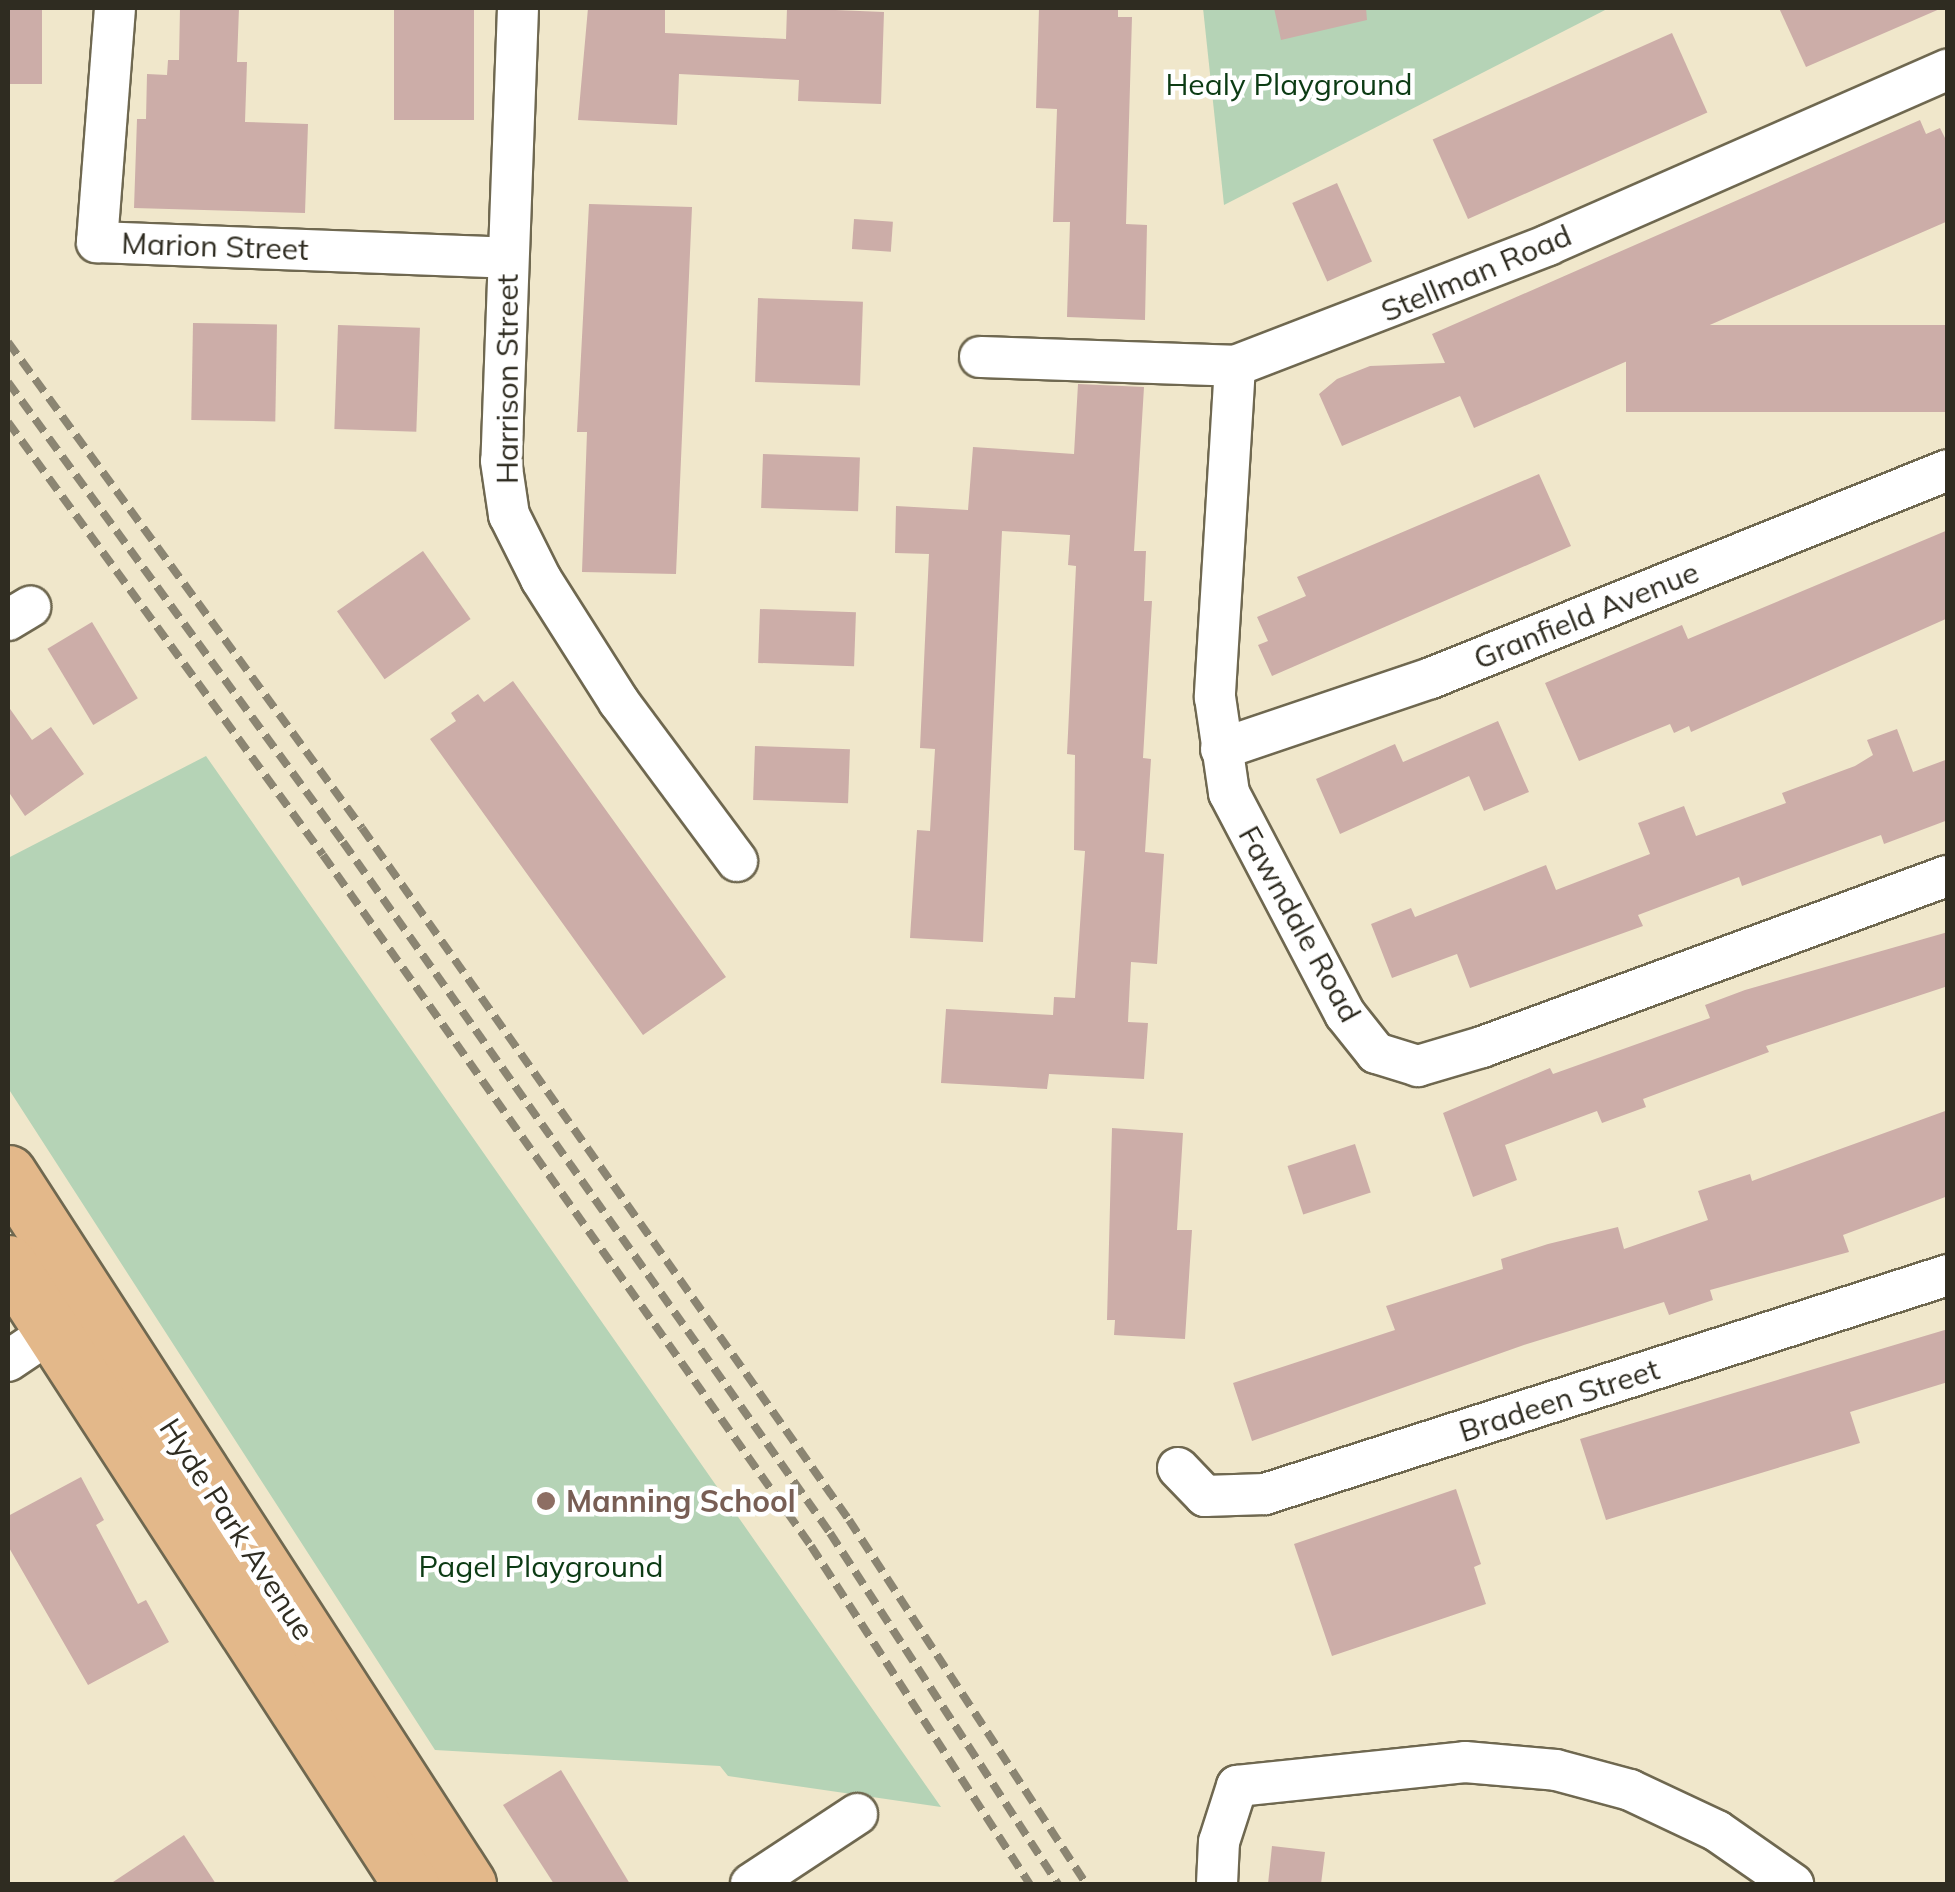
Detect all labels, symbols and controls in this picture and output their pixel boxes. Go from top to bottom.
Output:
park label: Healy Playground [1165,66,1413,102]
street label: Stellman Road [1376,217,1576,329]
street label: Marion Street [121,225,309,267]
street label: Harrison Street [489,274,525,484]
street label: Granfield Avenue [1468,553,1704,677]
street label: Fawndale Road [1231,820,1369,1028]
street label: Bradeen Street [1454,1351,1664,1449]
street label: Hyde Park Avenue [152,1412,322,1646]
place label: Manning School [566,1483,796,1519]
marker: Manning School [535,1490,557,1512]
park label: Pagel Playground [418,1548,664,1584]

